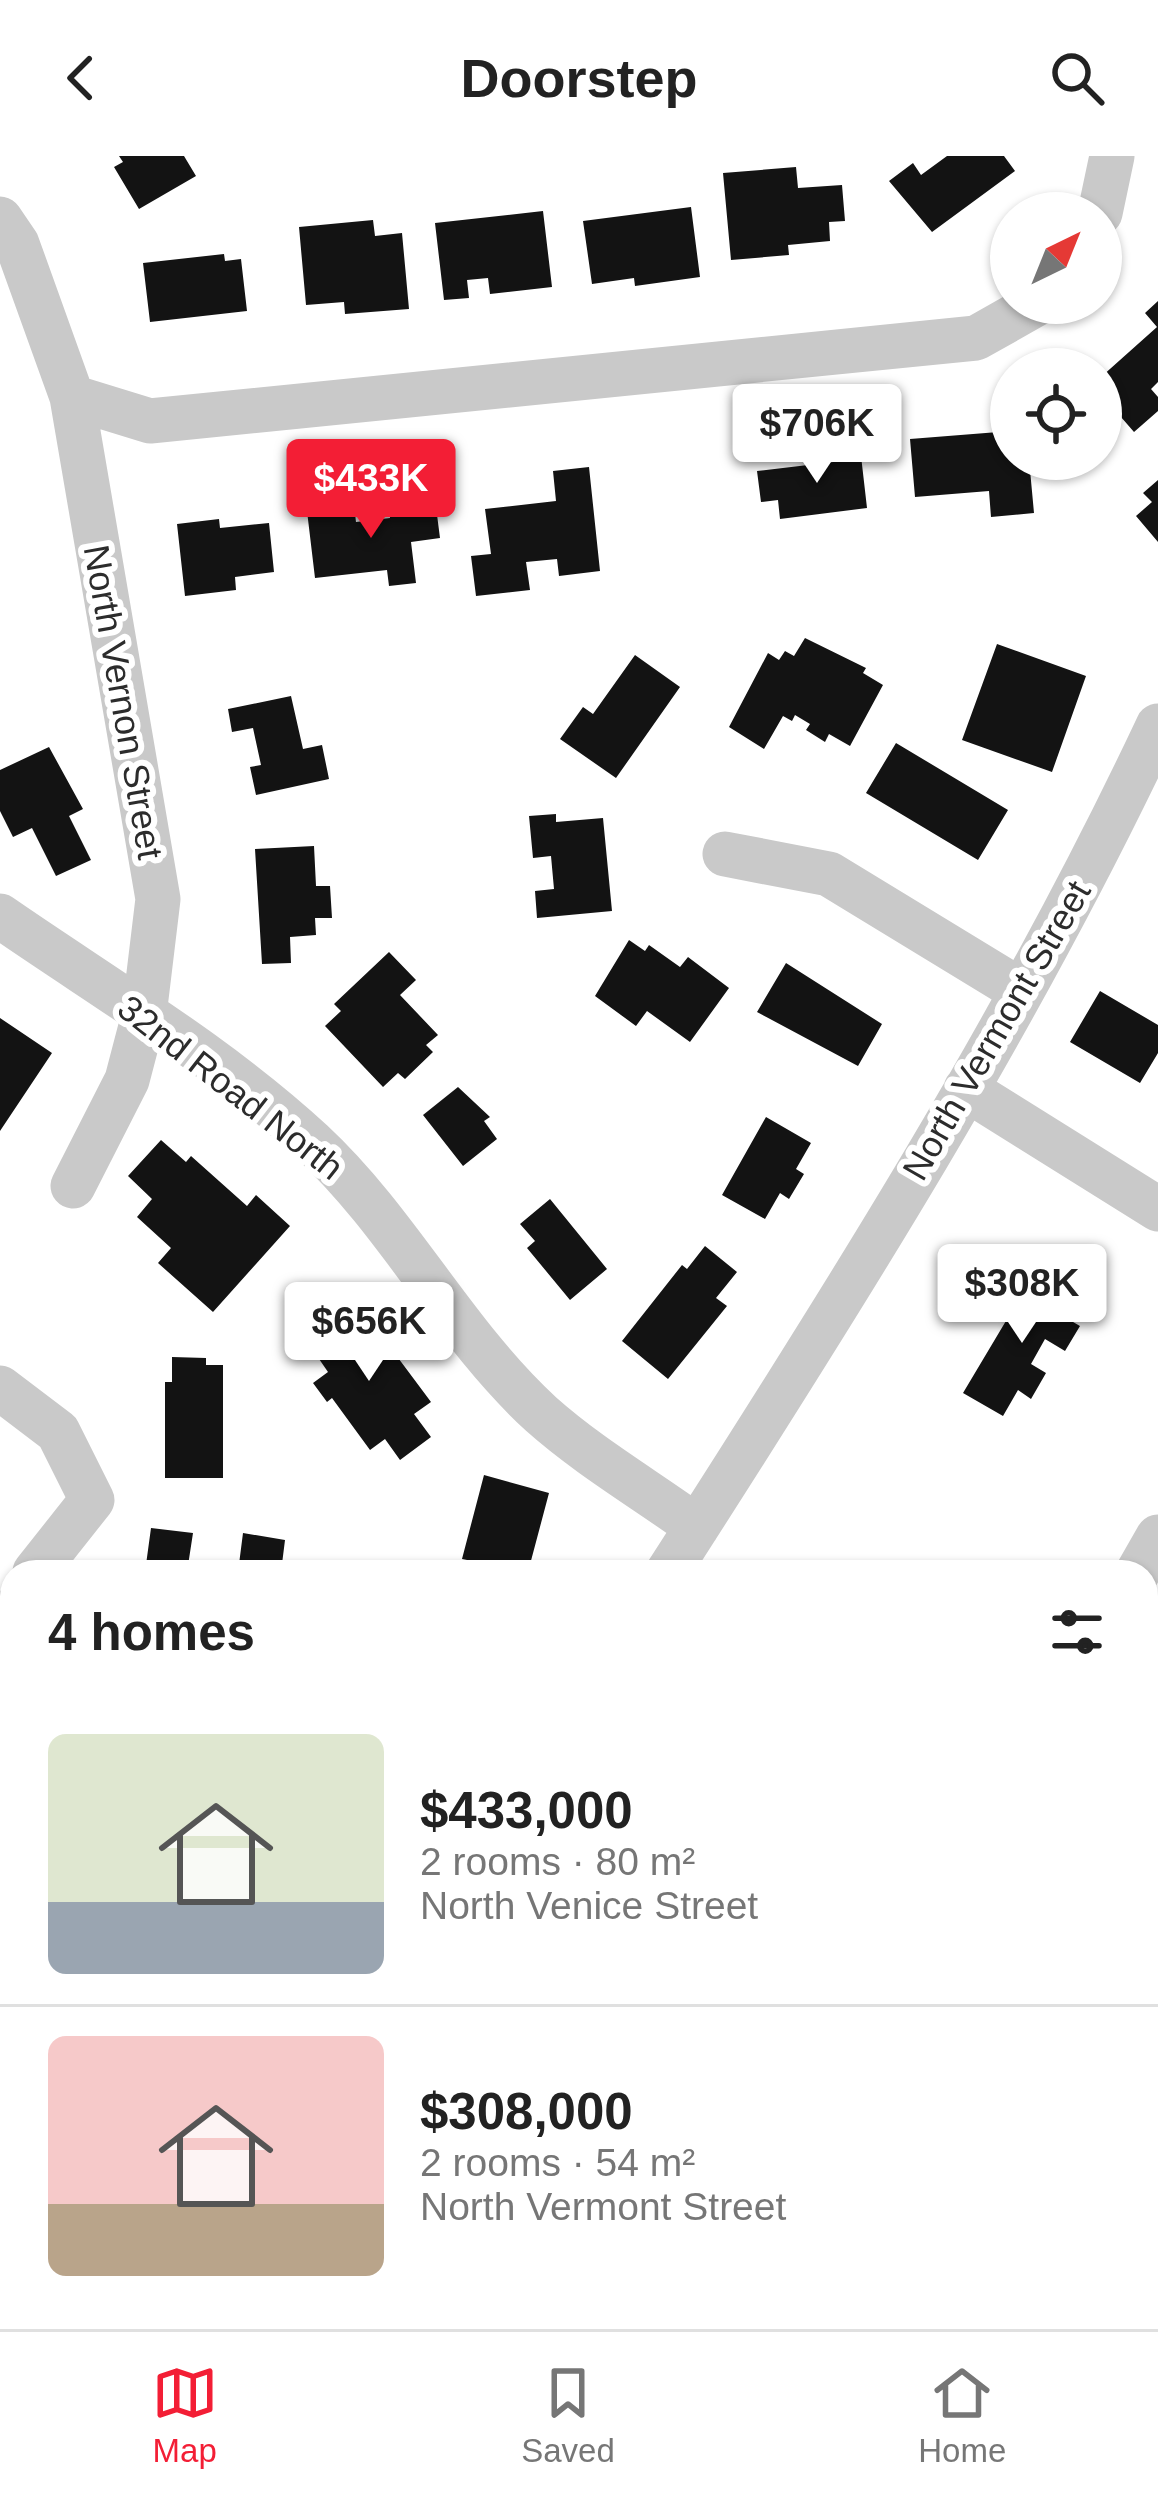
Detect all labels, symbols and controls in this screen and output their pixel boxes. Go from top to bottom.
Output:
icon: back [48,45,114,111]
icon: search [1044,45,1110,111]
text: Doorstep [460,48,698,108]
north arrow [990,192,1122,324]
map controls [990,192,1122,480]
button: locate [990,348,1122,480]
pin: $706K [733,384,901,486]
text: $706K [760,401,874,444]
pin: $433K [287,439,455,541]
text: $433K [314,456,428,499]
street label: North Vernon Street [76,542,171,862]
street label: North Vermont Street [894,874,1099,1187]
street label: 32nd Road North [110,987,351,1188]
pin: $308K [938,1244,1106,1346]
text: $308K [965,1261,1079,1304]
pin: $656K [285,1282,453,1384]
text: $656K [312,1299,426,1342]
icon: filters [1044,1599,1110,1665]
text: 4 homes [48,1604,255,1661]
icon: home [144,1782,288,1926]
text: $433,000 [420,1782,633,1839]
text: 2 rooms · 80 m² [420,1840,695,1883]
text: North Venice Street [420,1884,758,1927]
text: $308,000 [420,2083,633,2140]
icon: home [144,2084,288,2228]
text: 2 rooms · 54 m² [420,2141,695,2184]
text: North Vermont Street [420,2185,786,2228]
tab: Map [152,2360,218,2470]
tab: Saved [521,2360,615,2470]
tab: Home [918,2360,1006,2470]

